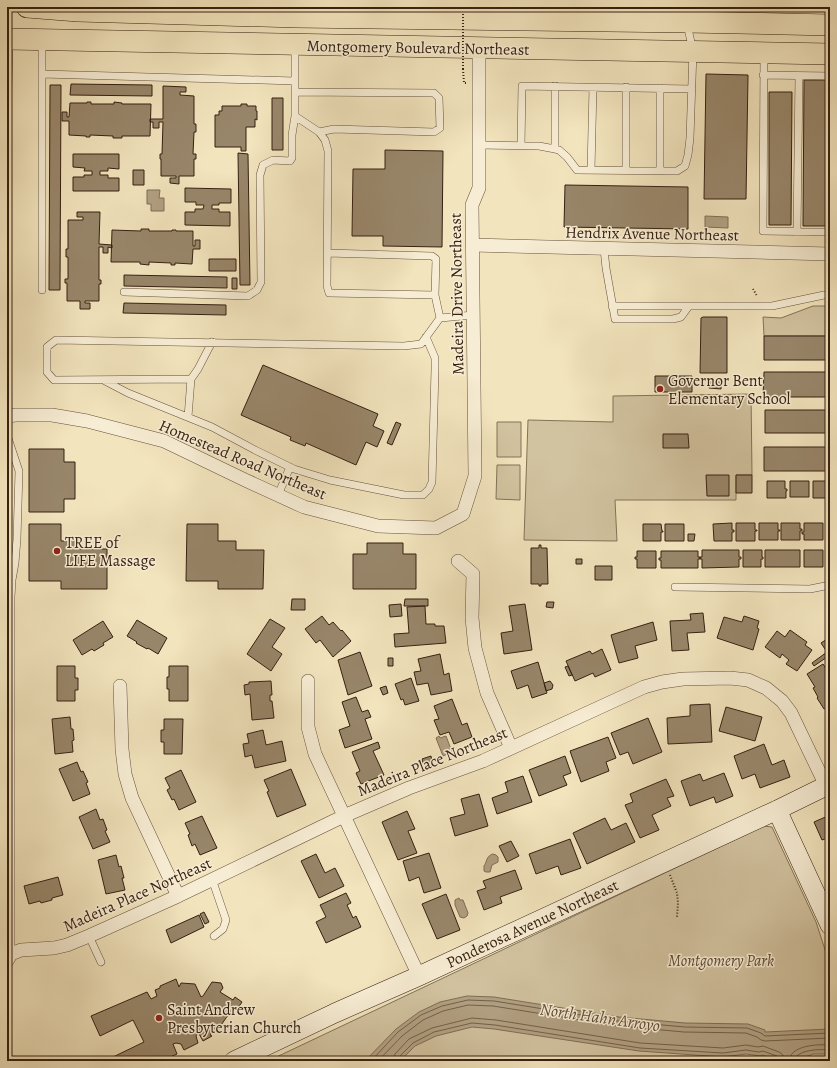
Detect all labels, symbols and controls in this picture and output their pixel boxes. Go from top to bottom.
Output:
street label: Montgomery Boulevard Northeast [306,35,530,61]
street label: Madeira Drive Northeast [445,213,469,375]
street label: Hendrix Avenue Northeast [565,221,739,247]
place label: Governor Bent Elementary School [668,370,791,410]
marker: Governor Bent Elementary School [655,384,665,394]
street label: Homestead Road Northeast [155,415,330,505]
place label: TREE of LIFE Massage [65,532,156,572]
marker: TREE of LIFE Massage [52,546,62,556]
street label: Madeira Place Northeast [354,722,511,802]
street label: Madeira Place Northeast [60,852,215,938]
street label: Ponderosa Avenue Northeast [443,874,622,974]
park label: Montgomery Park [668,950,774,972]
water label: North Hahn Arroyo [538,998,662,1037]
place label: Saint Andrew Presbyterian Church [167,999,302,1039]
marker: Saint Andrew Presbyterian Church [154,1013,164,1023]

